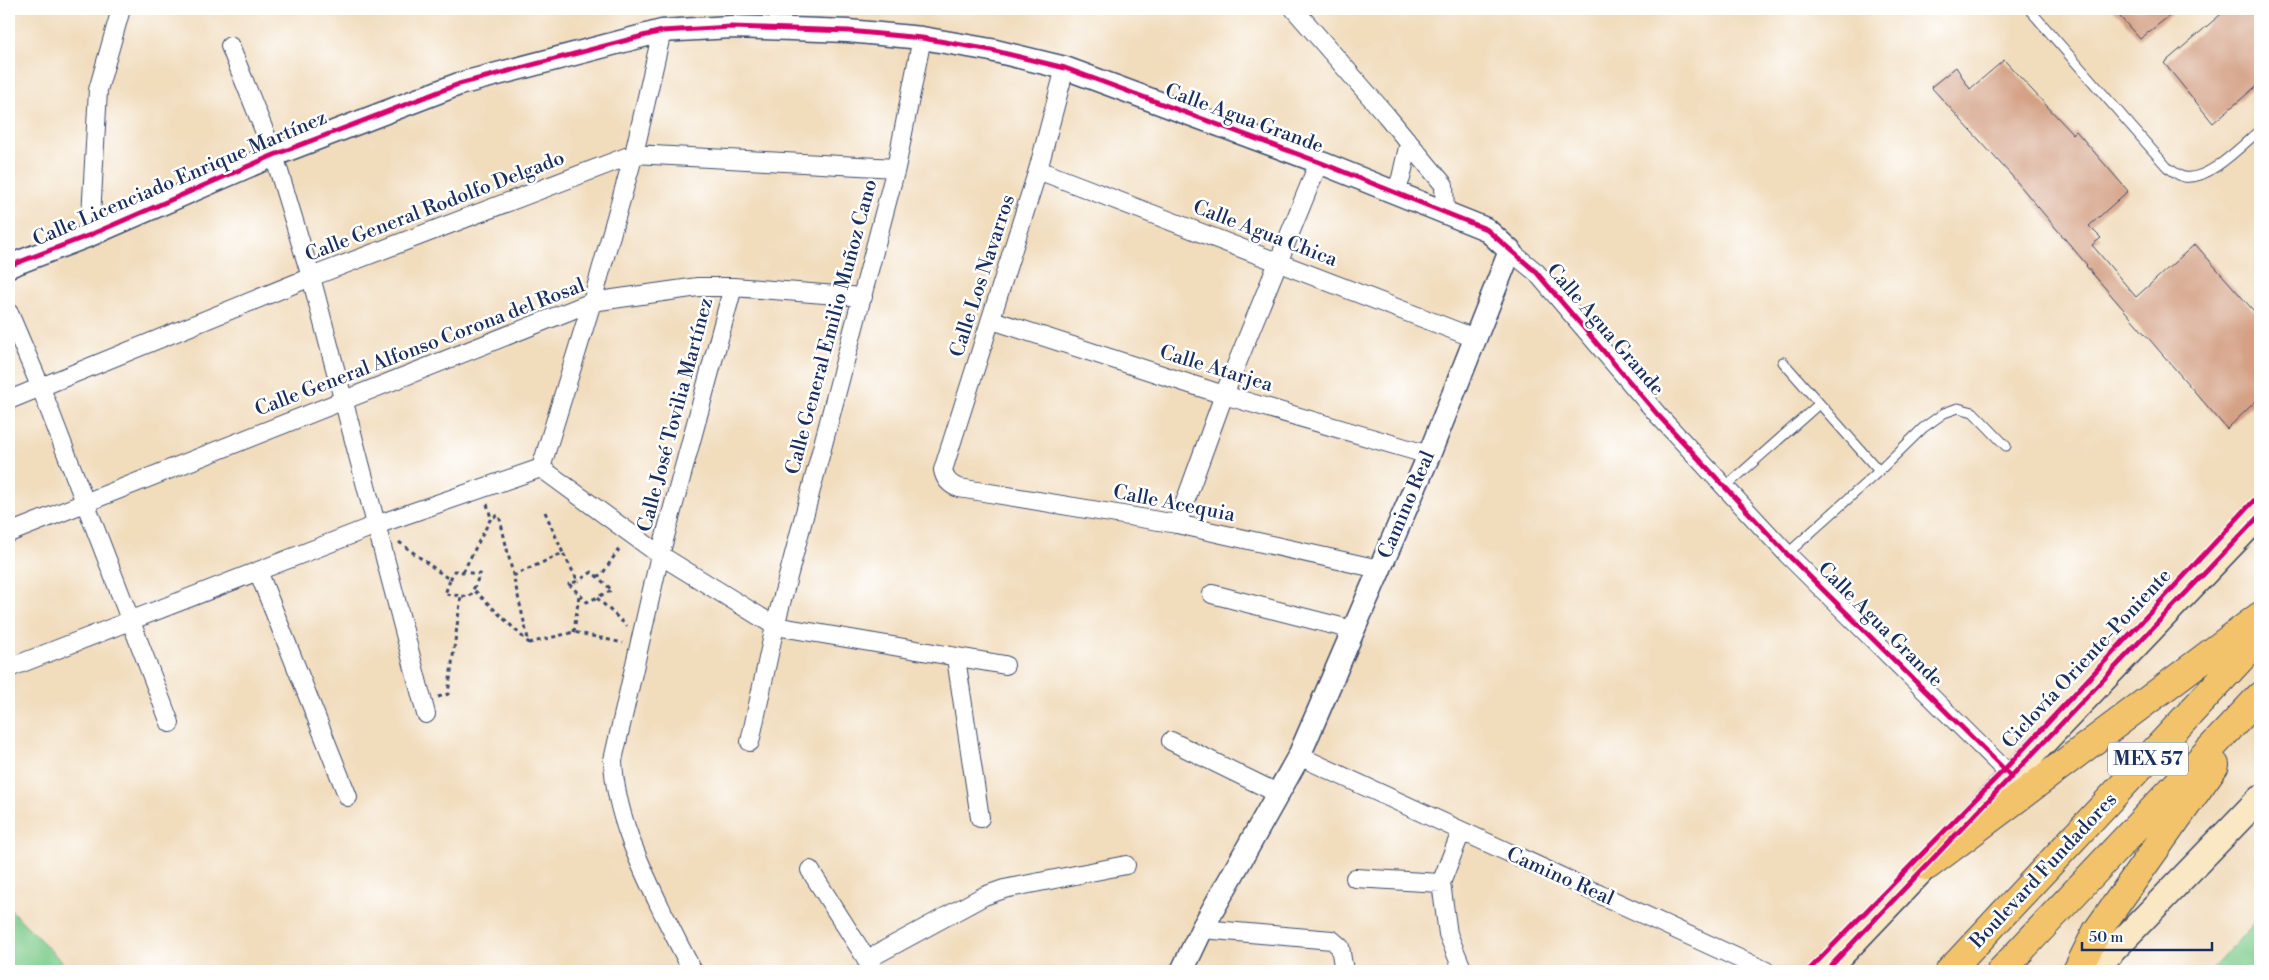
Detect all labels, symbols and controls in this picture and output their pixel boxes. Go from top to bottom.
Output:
street label: Calle Agua Grande [1161,79,1327,159]
street label: Calle Licenciado Enrique Martínez [29,106,331,252]
street label: Calle General Rodolfo Delgado [302,146,568,268]
street label: Calle General Emilio Muñoz Cano [781,177,883,477]
street label: Calle Los Navarros [945,192,1021,360]
street label: Calle Agua Chica [1189,195,1342,273]
street label: Calle Agua Grande [1541,259,1669,401]
street label: Calle General Alfonso Corona del Rosal [252,273,589,423]
street label: Calle José Tovilia Martínez [633,295,719,535]
street label: Calle Atarjea [1156,340,1276,398]
street label: Camino Real [1373,447,1441,563]
street label: Calle Acequia [1111,480,1238,528]
street label: Calle Agua Grande [1812,557,1948,693]
street label: Ciclovía Oriente-Poniente [1997,564,2177,754]
road number: MEX 57 [2108,742,2188,776]
street label: Boulevard Fundadores [1964,788,2123,955]
street label: Camino Real [1502,842,1618,912]
scale bar [2082,920,2212,952]
text: 50 m [2089,928,2123,947]

